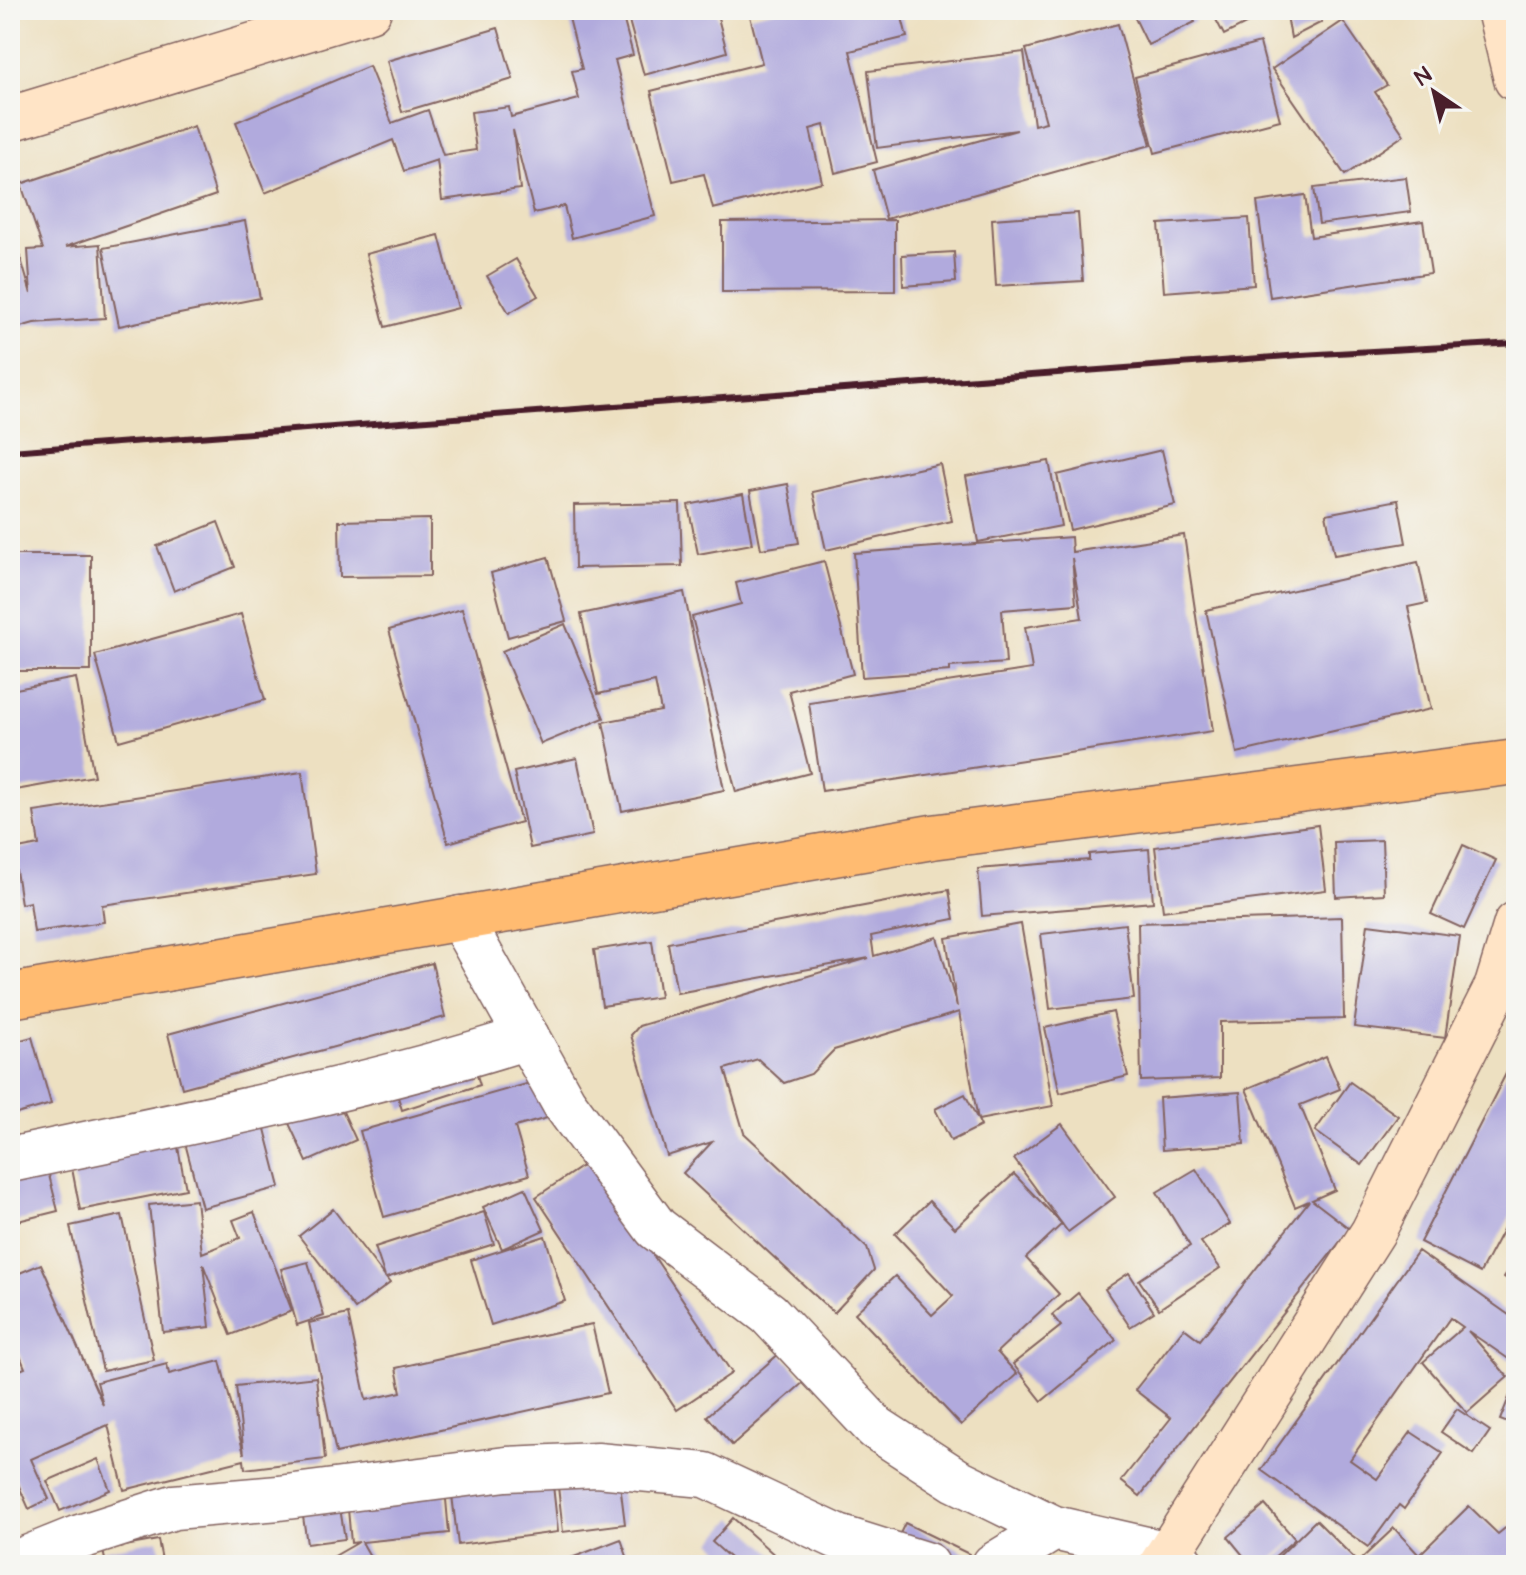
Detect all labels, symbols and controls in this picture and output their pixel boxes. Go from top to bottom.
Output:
north arrow [1394,52,1474,132]
text: N [1409,60,1438,93]

